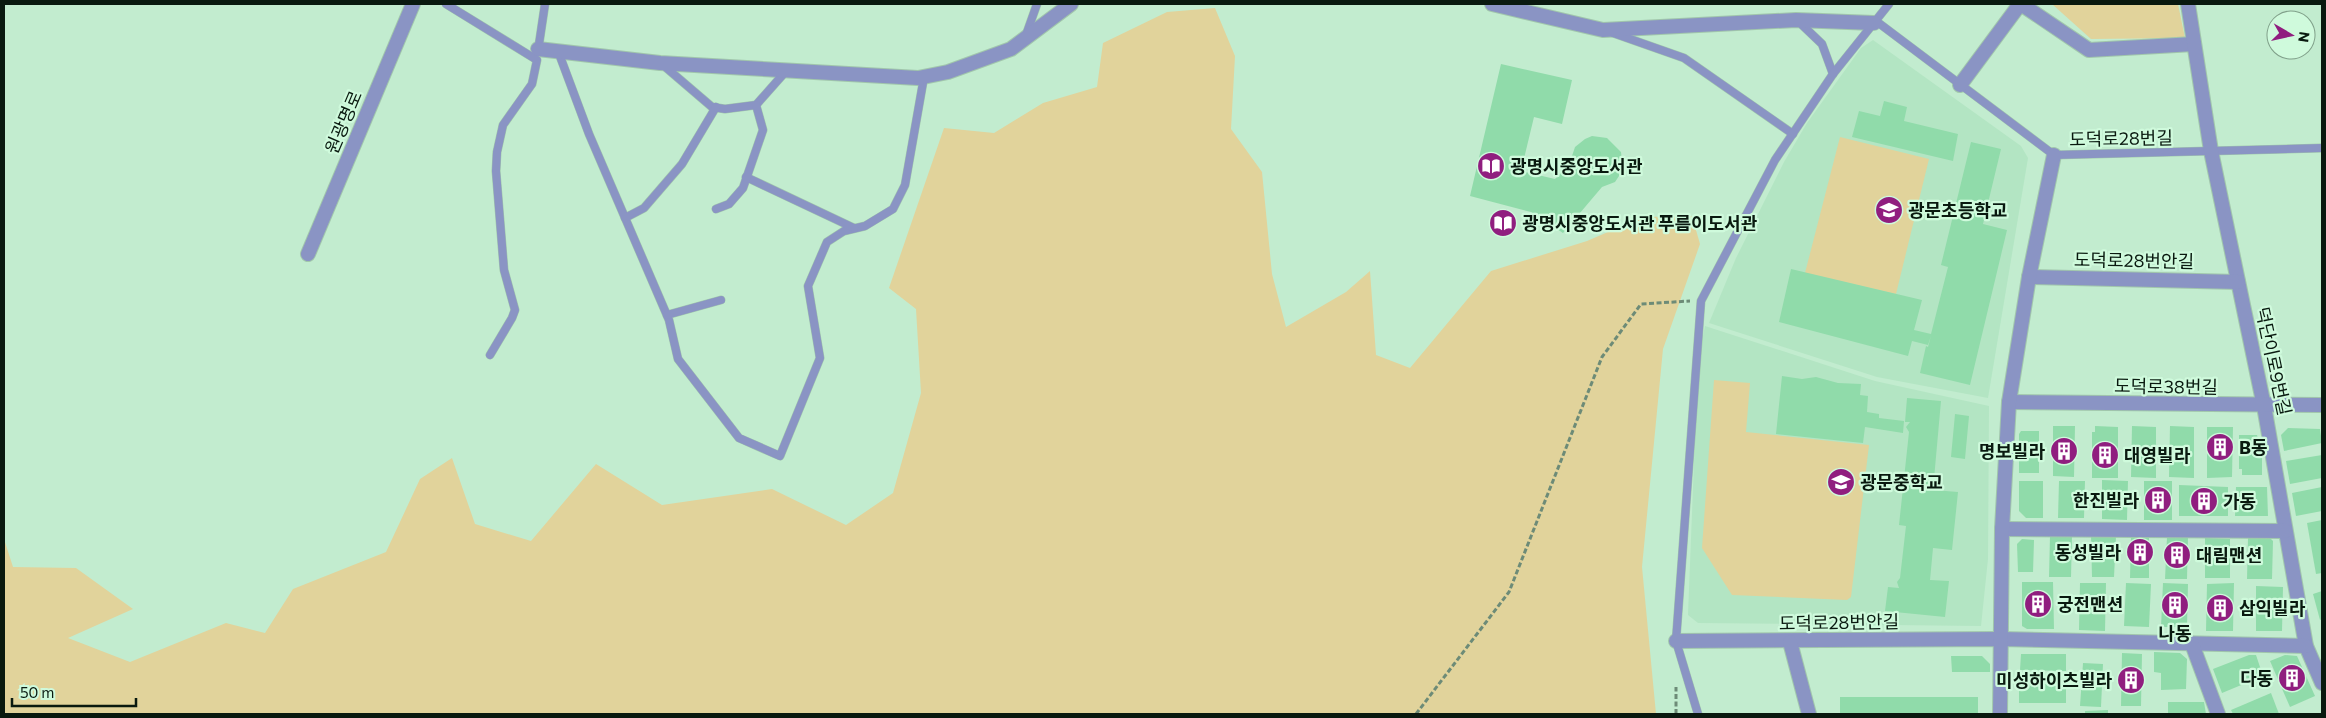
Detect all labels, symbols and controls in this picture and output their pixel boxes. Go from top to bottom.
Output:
north arrow [2266,10,2316,60]
text: N [2295,31,2314,44]
street label: 원광명로 [320,87,366,157]
street label: 도덕로28번길 [2069,126,2173,150]
library icon: 광명시중앙도서관 [1476,151,1506,181]
place label: 광명시중앙도서관 [1510,155,1643,177]
school or university icon: 광문초등학교 [1874,195,1904,225]
place label: 광문초등학교 [1908,199,2007,221]
library icon: 광명시중앙도서관 푸름이도서관 [1488,208,1518,238]
place label: 광명시중앙도서관 푸름이도서관 [1522,212,1758,234]
street label: 도덕로28번안길 [2074,248,2194,272]
street label: 덕단이로9번길 [2252,305,2296,417]
street label: 도덕로38번길 [2114,374,2218,398]
building icon: B동 [2205,432,2235,462]
building icon: 명보빌라 [2049,436,2079,466]
place label: B동 [2239,436,2267,458]
place label: 명보빌라 [1979,440,2045,462]
building icon: 대영빌라 [2090,440,2120,470]
place label: 대영빌라 [2124,444,2191,466]
school or university icon: 광문중학교 [1826,467,1856,497]
place label: 광문중학교 [1860,471,1943,493]
building icon: 한진빌라 [2143,485,2173,515]
building icon: 가동 [2189,486,2219,516]
place label: 한진빌라 [2073,489,2139,511]
place label: 가동 [2223,490,2256,512]
building icon: 동성빌라 [2125,537,2155,567]
building icon: 대림맨션 [2162,540,2192,570]
place label: 동성빌라 [2055,541,2121,563]
place label: 대림맨션 [2196,544,2262,566]
building icon: 궁전맨션 [2023,589,2053,619]
building icon: 나동 [2160,590,2190,620]
place label: 궁전맨션 [2057,593,2123,615]
building icon: 삼익빌라 [2205,593,2235,623]
place label: 삼익빌라 [2239,597,2306,619]
street label: 도덕로28번안길 [1779,610,1899,634]
place label: 나동 [2158,622,2192,644]
building icon: 다동 [2277,663,2307,693]
building icon: 미성하이츠빌라 [2116,665,2146,695]
place label: 다동 [2240,667,2273,689]
place label: 미성하이츠빌라 [1996,669,2112,691]
scale bar [12,676,136,708]
text: 50 m [20,683,54,701]

